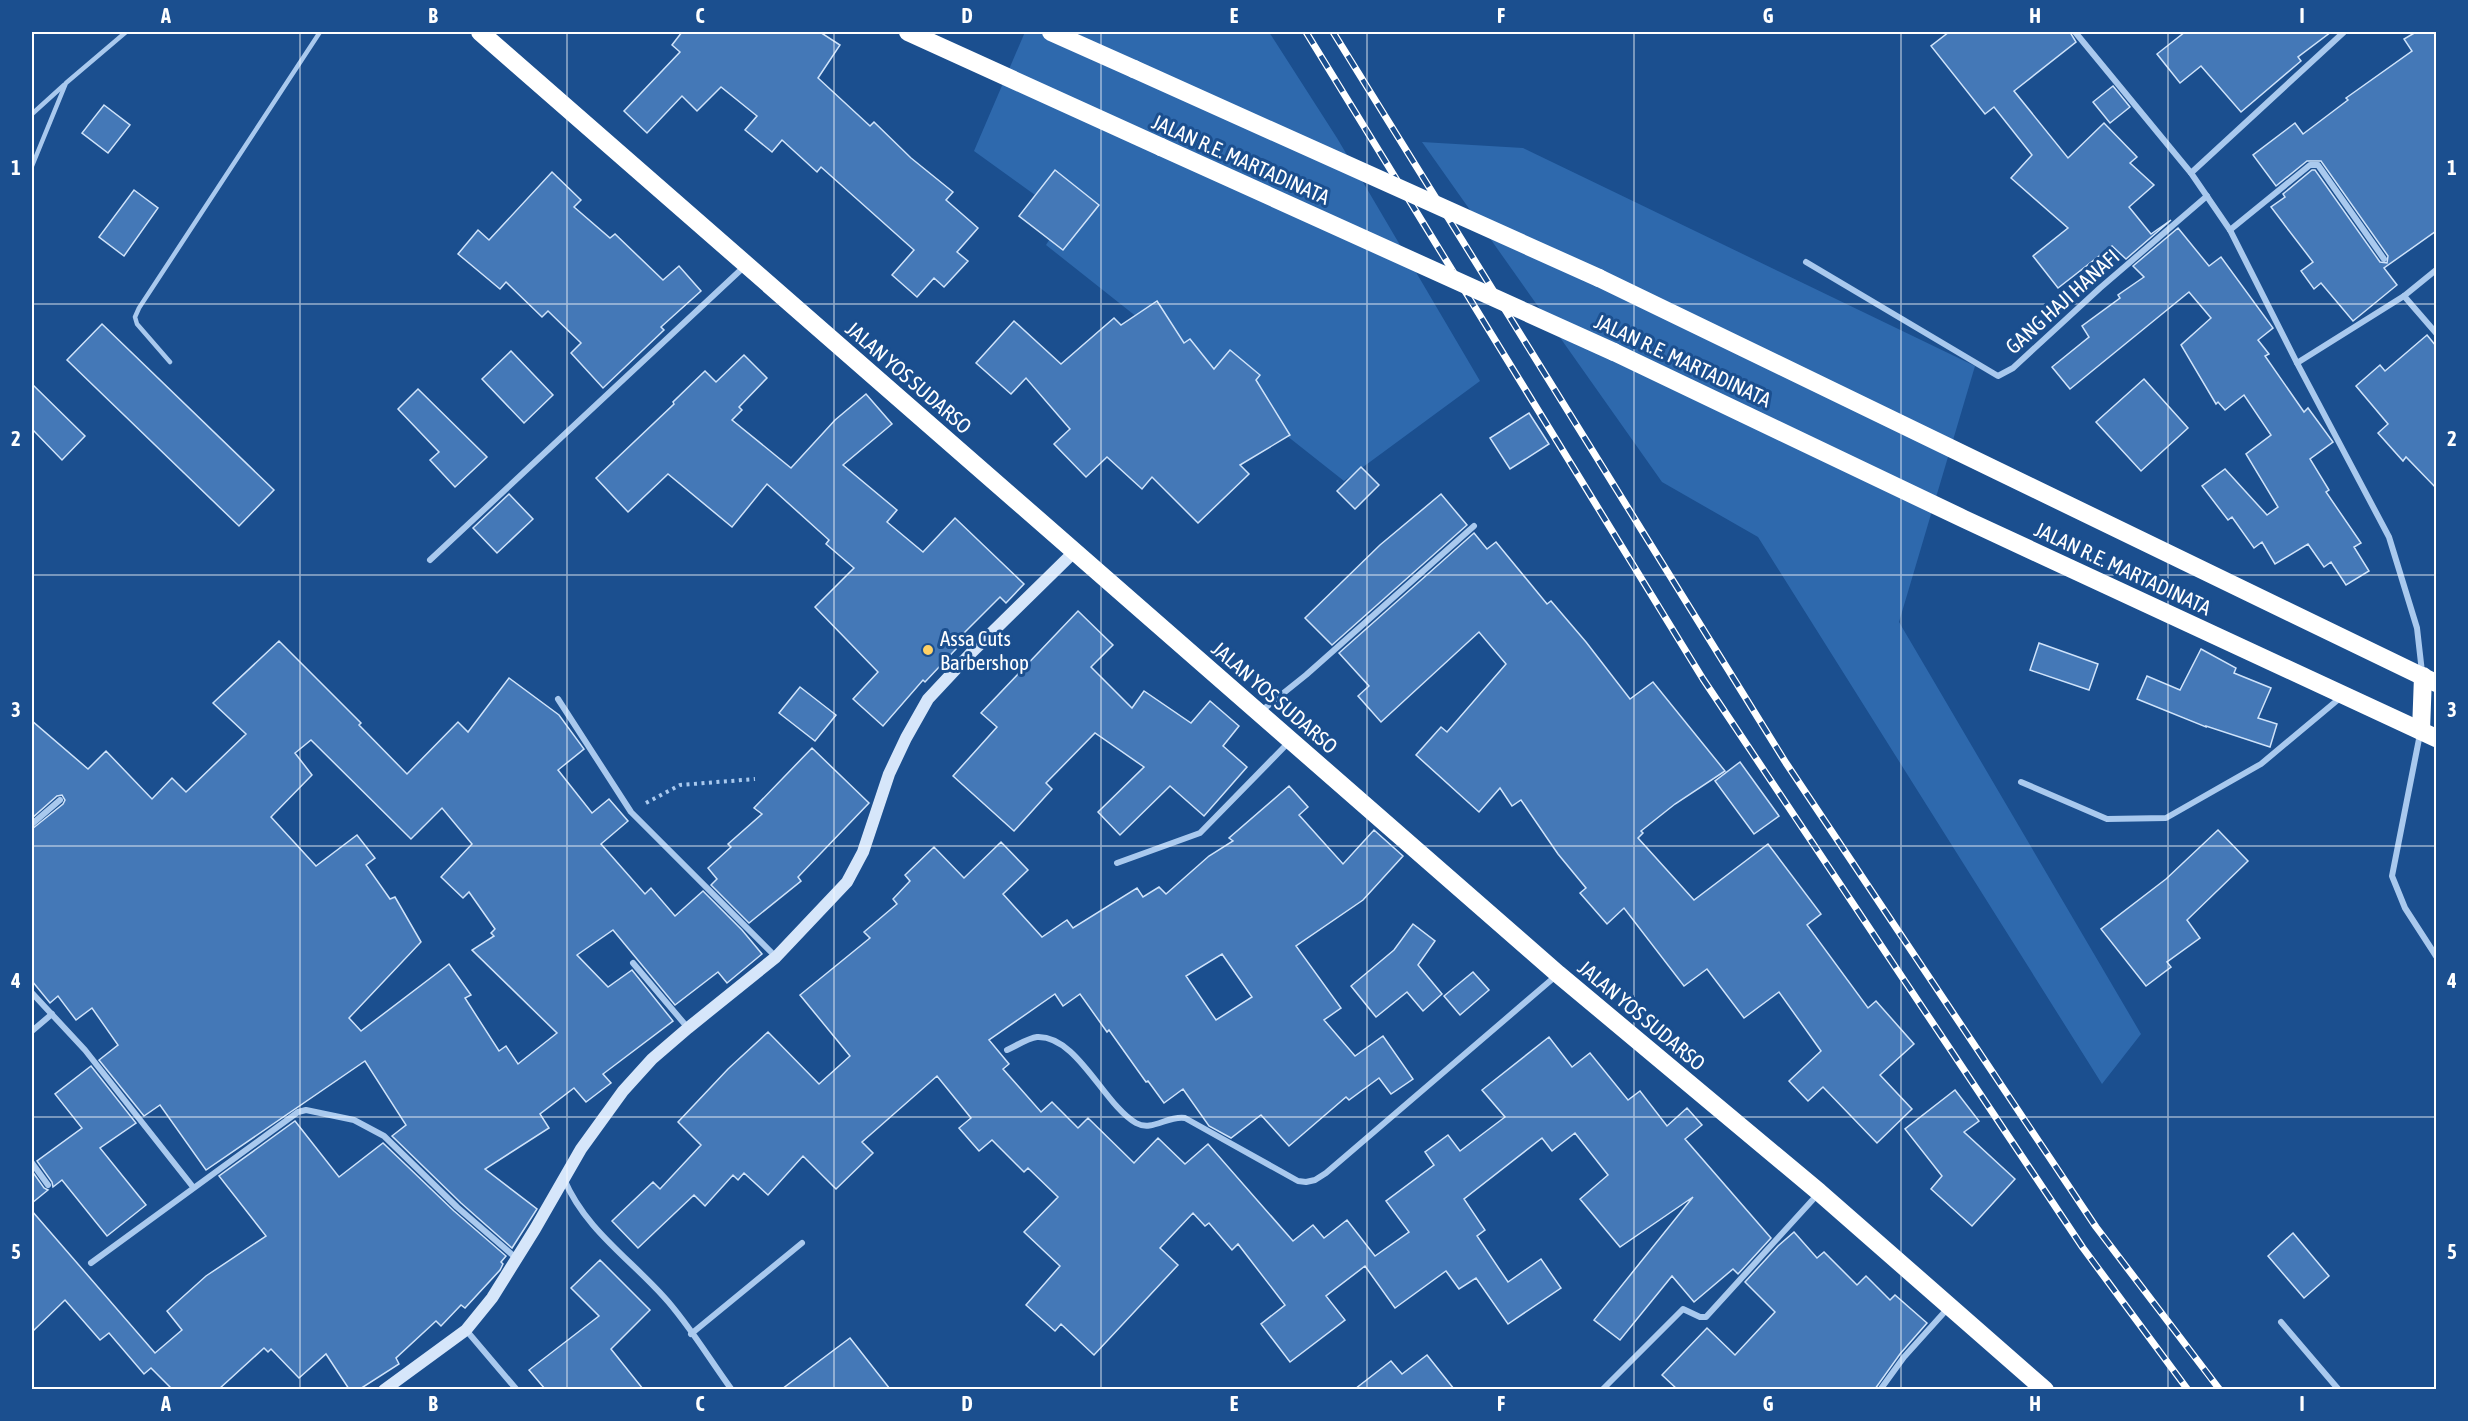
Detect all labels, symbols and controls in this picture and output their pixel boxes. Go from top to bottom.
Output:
text: A [160,4,171,27]
text: B [428,4,438,27]
text: C [696,4,705,27]
text: D [961,4,973,27]
text: E [1230,4,1239,27]
text: F [1497,4,1505,27]
text: G [1763,4,1774,27]
text: H [2029,4,2041,27]
text: I [2299,4,2305,27]
street label: JALAN R.E. MARTADINATA [1149,109,1334,209]
text: 1 [11,156,21,179]
text: 1 [2447,156,2457,179]
street label: GANG HAJI HANAFI [2000,244,2124,358]
street label: JALAN R.E. MARTADINATA [1591,309,1776,412]
street label: JALAN YOS SUDARSO [841,316,977,438]
text: 2 [11,427,21,450]
text: 2 [2447,427,2457,450]
street label: JALAN R.E. MARTADINATA [2031,517,2216,620]
place label: Assa Cuts Barbershop [940,626,1029,674]
street label: JALAN YOS SUDARSO [1207,636,1343,758]
marker: Assa Cuts Barbershop [921,643,935,657]
text: 3 [11,698,21,721]
text: 3 [2447,698,2457,721]
street label: JALAN YOS SUDARSO [1574,955,1710,1075]
text: 4 [10,969,21,992]
text: 4 [2446,969,2457,992]
text: 5 [11,1240,21,1263]
text: 5 [2447,1240,2457,1263]
text: A [160,1392,171,1415]
text: B [428,1392,438,1415]
text: C [696,1392,705,1415]
text: D [961,1392,973,1415]
text: E [1230,1392,1239,1415]
text: F [1497,1392,1505,1415]
text: G [1763,1392,1774,1415]
text: H [2029,1392,2041,1415]
text: I [2299,1392,2305,1415]

